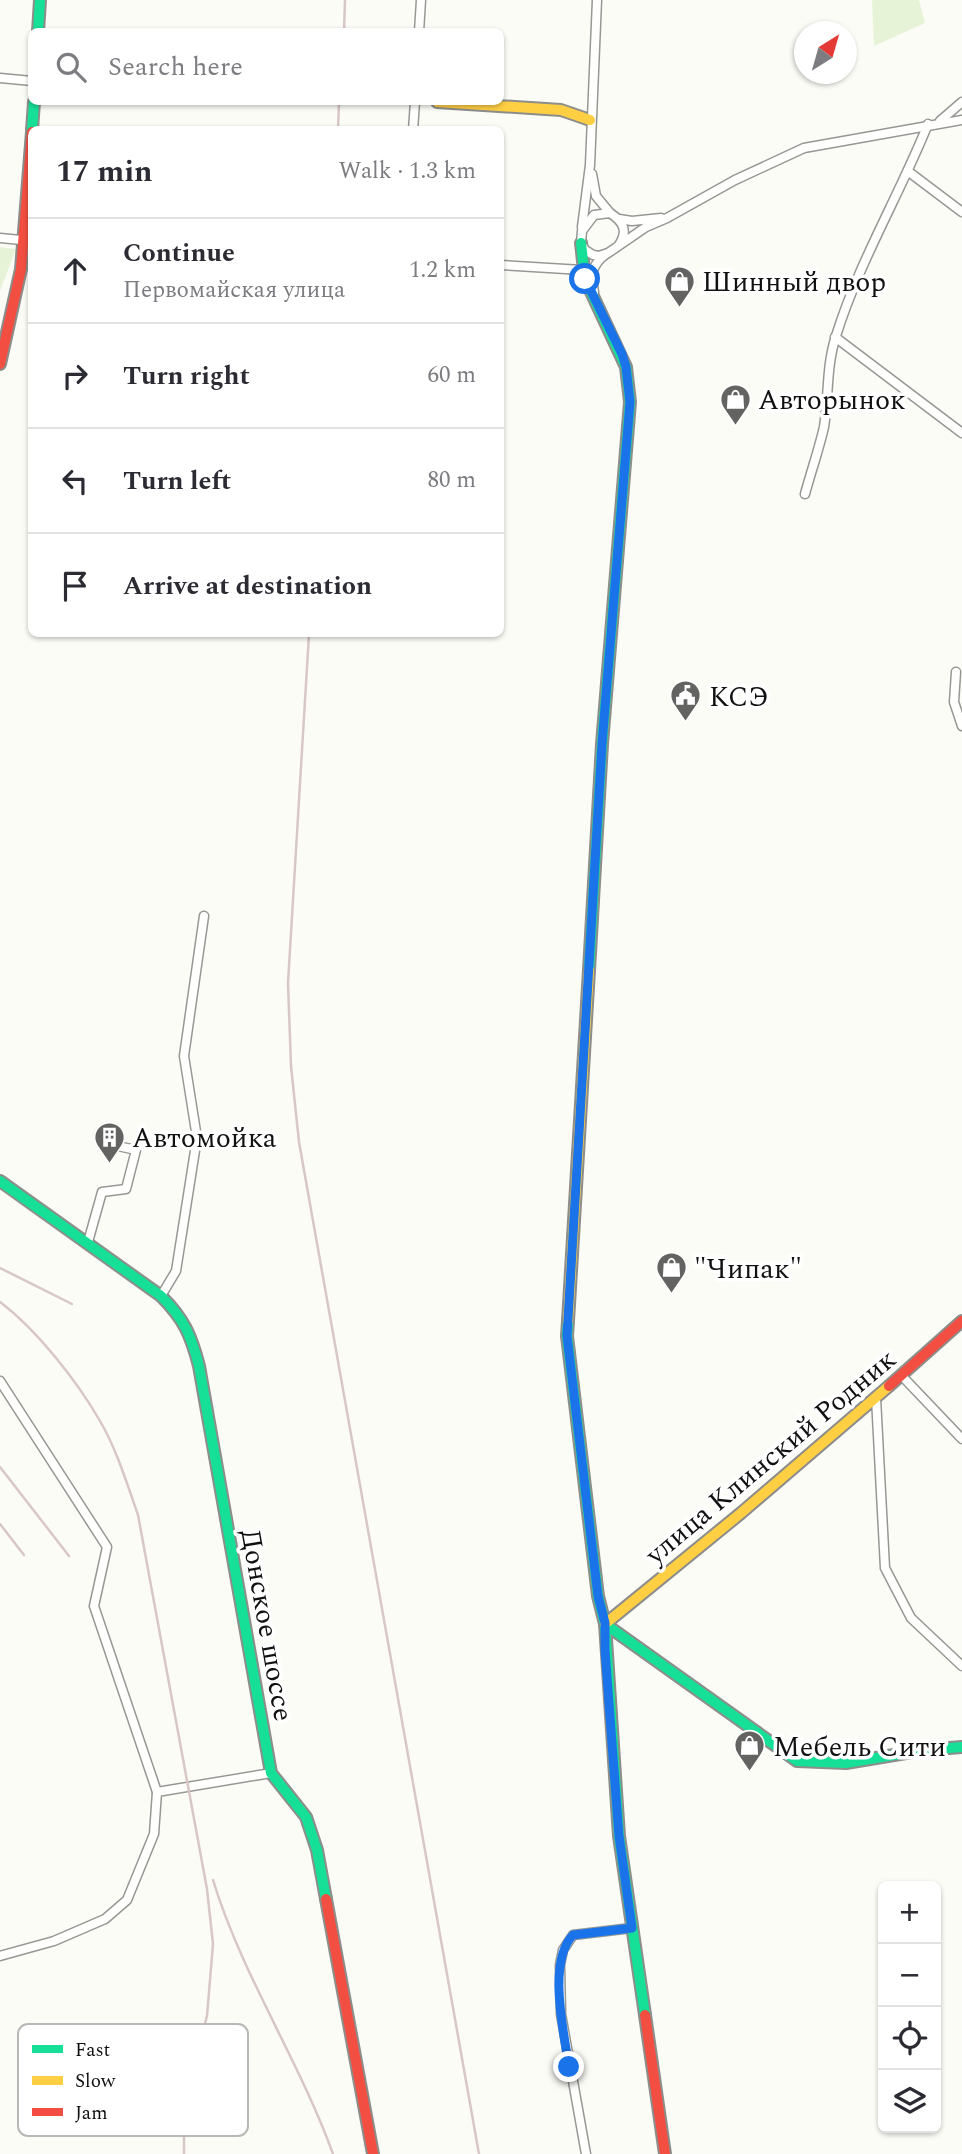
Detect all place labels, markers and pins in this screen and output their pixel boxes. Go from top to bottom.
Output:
place label: Шинный двор [702,261,886,304]
shop icon: Шинный двор [662,264,696,308]
place label: Авторынок [758,379,906,422]
shop icon: Авторынок [718,382,752,426]
place label: КСЭ [709,676,769,719]
public building icon: КСЭ [669,679,703,723]
place label: Автомойка [132,1117,277,1160]
building icon: Автомойка [92,1120,126,1164]
place label: "Чипак" [694,1248,802,1291]
shop icon: "Чипак" [654,1251,688,1295]
place label: Мебель Сити [773,1726,946,1769]
shop icon: Мебель Сити [733,1729,767,1773]

